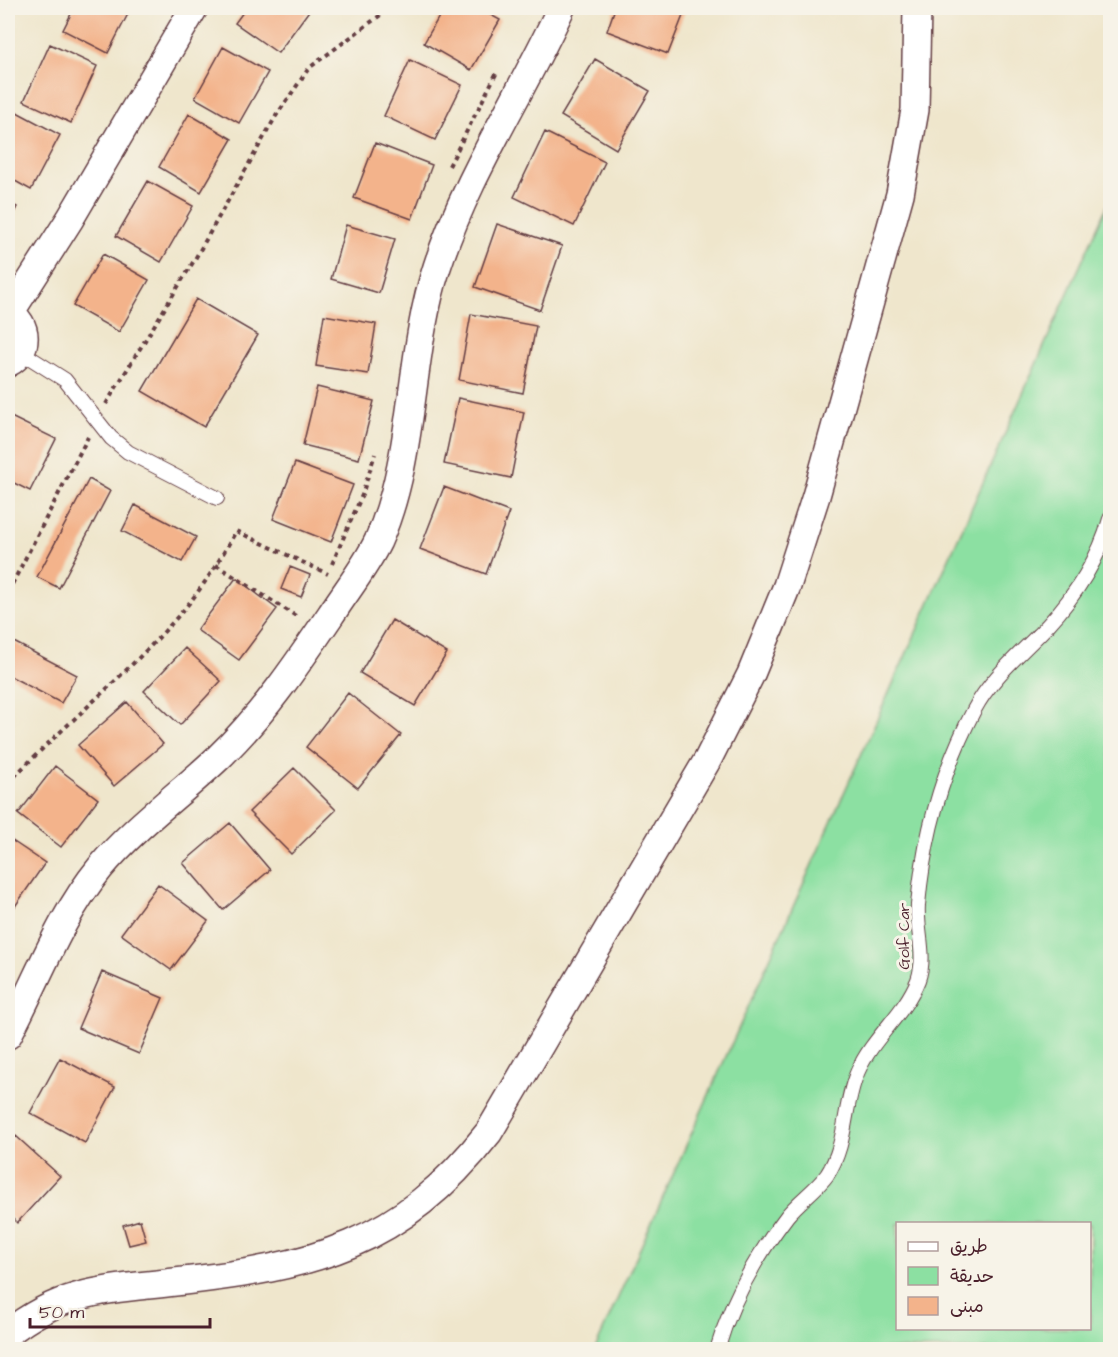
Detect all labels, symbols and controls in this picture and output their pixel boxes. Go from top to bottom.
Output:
street label: Golf Car [893,902,915,969]
legend [896,1222,1091,1330]
text: طريق [950,1234,988,1259]
text: حديقة [950,1264,994,1289]
scale bar [30,1291,210,1329]
text: مبنى [950,1294,984,1319]
text: 50 m [39,1300,84,1325]

